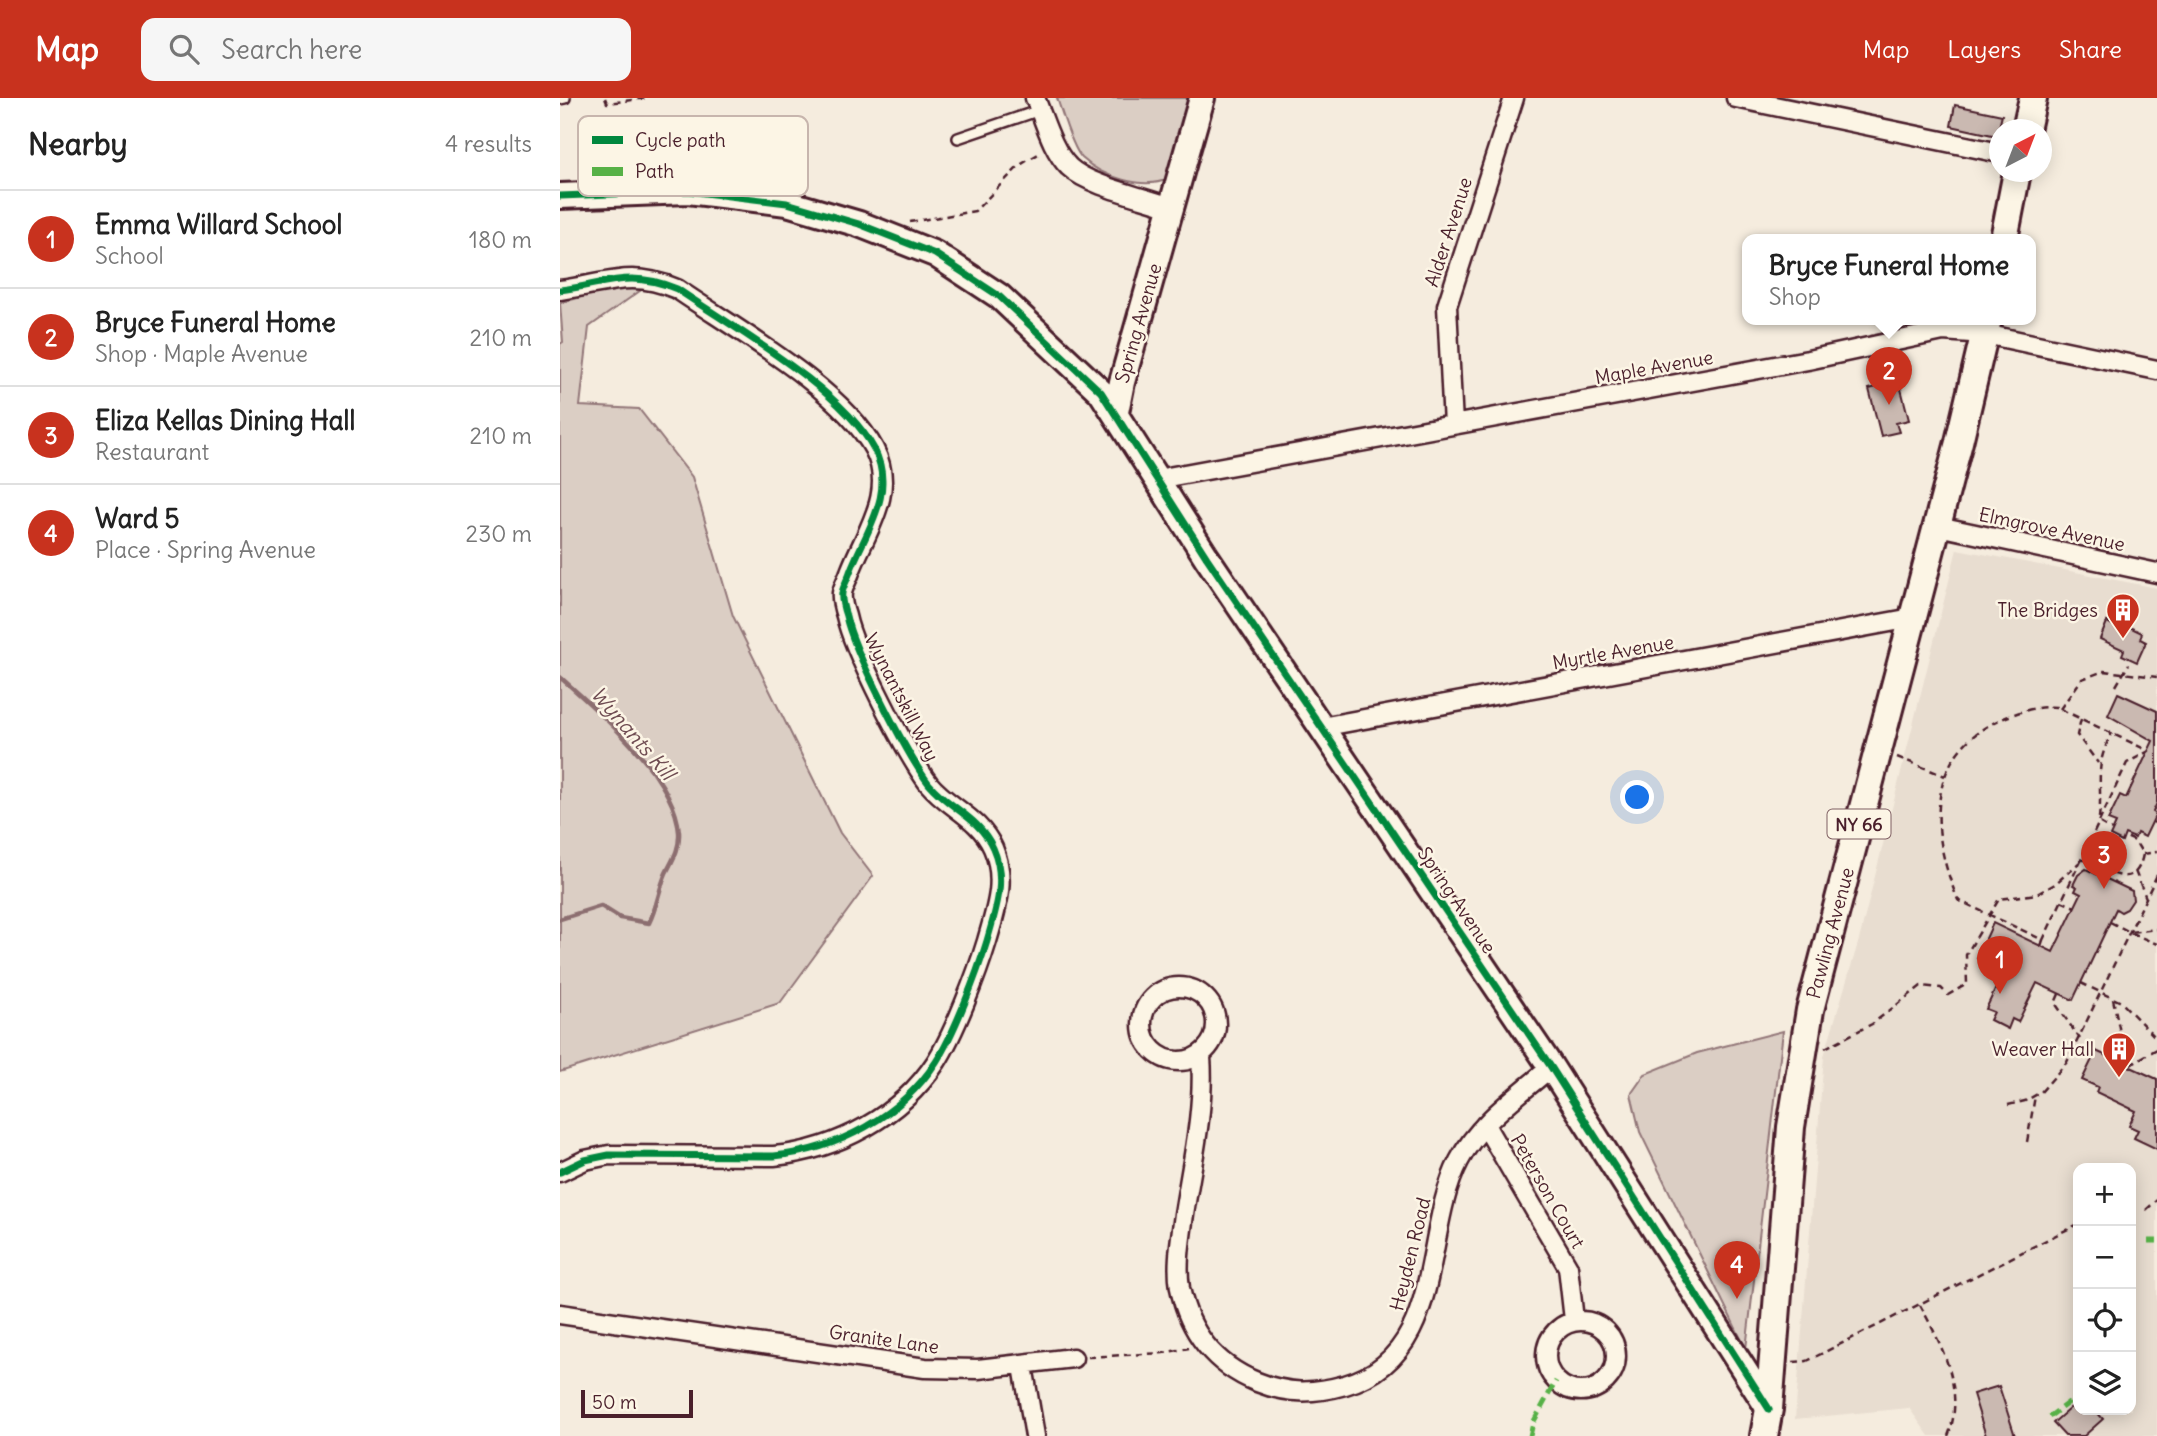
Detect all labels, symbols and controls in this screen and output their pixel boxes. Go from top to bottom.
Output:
search box [141,18,631,81]
text: Map [35,28,99,70]
icon: search [165,30,203,68]
text: Search here [221,33,362,66]
text: Map [1863,34,1909,64]
text: Layers [1947,34,2021,64]
text: Share [2059,34,2122,64]
legend [578,116,808,196]
north arrow [1989,119,2052,182]
text: Nearby [28,125,128,163]
text: Cycle path [635,128,726,152]
text: 4 results [445,129,532,158]
text: Path [635,159,674,183]
street label: Alder Avenue [1419,174,1477,290]
text: Emma Willard School [95,208,342,241]
text: 1 [46,225,56,254]
text: 180 m [469,225,532,254]
popup [1742,234,2036,325]
text: School [95,241,164,270]
text: Bryce Funeral Home [1769,249,2009,282]
street label: Spring Avenue [1109,260,1167,386]
text: Shop [1769,282,1821,311]
text: Bryce Funeral Home [95,306,336,339]
text: 2 [45,323,57,352]
text: 210 m [469,323,532,352]
text: Shop · Maple Avenue [95,339,308,368]
street label: Maple Avenue [1593,345,1715,389]
pin: 2 [1866,347,1912,405]
text: Eliza Kellas Dining Hall [95,404,355,437]
text: 3 [44,421,58,450]
text: 210 m [469,421,532,450]
text: Restaurant [95,437,209,466]
text: Ward 5 [95,502,179,535]
street label: Elmgrove Avenue [1977,502,2127,556]
text: 4 [44,519,58,548]
text: 230 m [466,519,532,548]
text: Place · Spring Avenue [95,535,316,564]
building icon: The Bridges [2104,591,2142,640]
place label: The Bridges [1997,598,2098,622]
street label: Wynantskill Way [859,629,945,765]
street label: Myrtle Avenue [1550,630,1676,674]
water label: Wynants Kill [585,681,683,788]
your location [1620,780,1654,814]
road number: NY 66 [1828,810,1890,838]
pin: 3 [2081,831,2127,889]
street label: Spring Avenue [1413,842,1501,958]
street label: Pawling Avenue [1801,865,1859,1001]
pin: 1 [1977,936,2023,994]
building icon: Weaver Hall [2100,1030,2138,1079]
place label: Weaver Hall [1992,1037,2094,1061]
street label: Peterson Court [1506,1129,1590,1253]
map controls [2073,1163,2136,1415]
button: + [2073,1163,2136,1226]
street label: Heyden Road [1384,1195,1436,1313]
button: − [2073,1226,2136,1289]
pin: 4 [1714,1241,1760,1299]
button: locate [2073,1289,2136,1352]
street label: Granite Lane [828,1319,940,1359]
button: layers [2073,1352,2136,1415]
scale bar [581,1387,693,1419]
text: 50 m [592,1390,637,1414]

